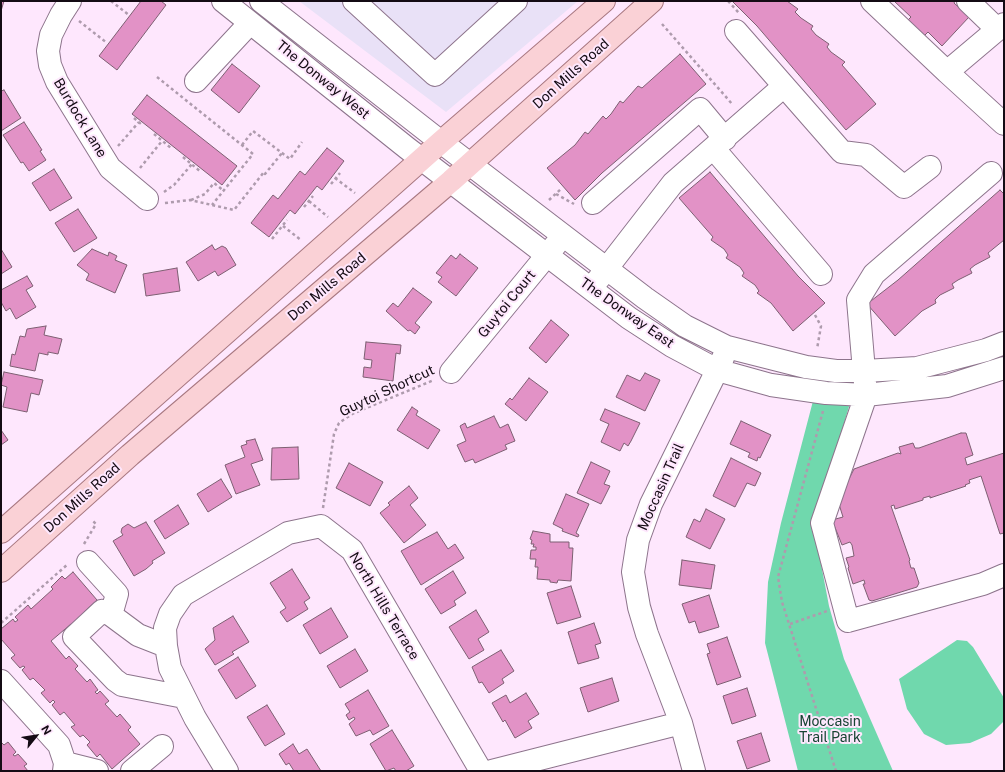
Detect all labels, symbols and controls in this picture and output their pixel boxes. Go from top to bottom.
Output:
street label: Don Mills Road [529,35,613,113]
street label: The Donway West [273,37,373,123]
street label: Burdock Lane [50,75,110,161]
street label: Don Mills Road [285,249,369,325]
street label: Guytoi Court [475,267,539,341]
street label: The Donway East [577,274,677,352]
street label: Guytoi Shortcut [337,362,437,420]
street label: Moccasin Trail [634,441,688,533]
street label: Don Mills Road [40,459,124,537]
street label: North Hills Terrace [345,549,423,663]
park label: Moccasin Trail Park [799,714,861,746]
north arrow [16,716,56,756]
text: N [39,723,54,737]

